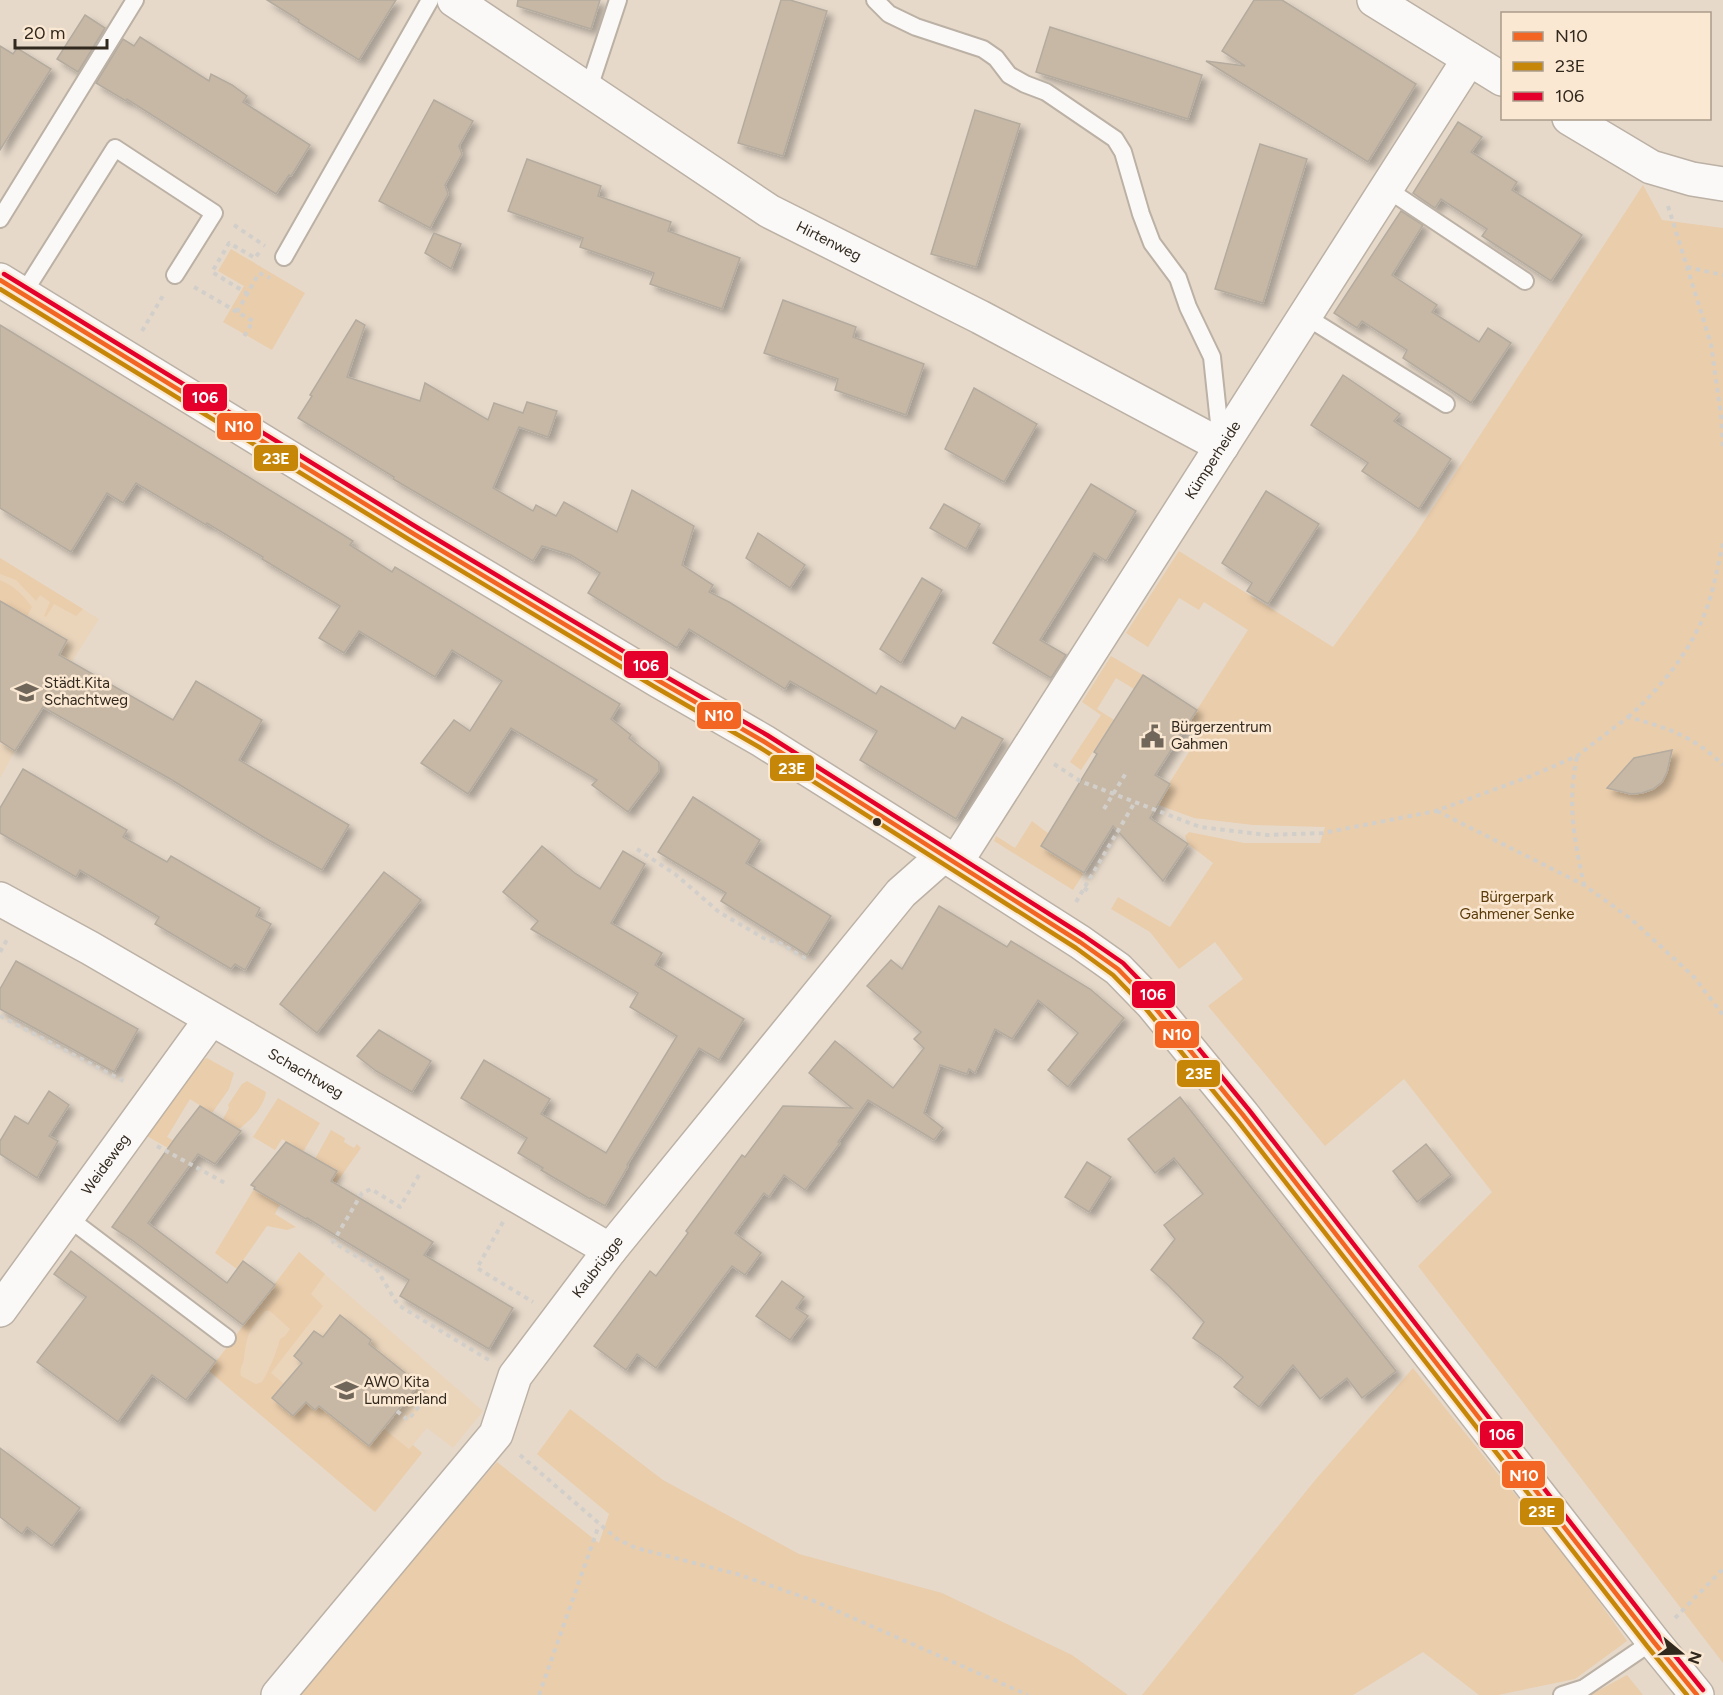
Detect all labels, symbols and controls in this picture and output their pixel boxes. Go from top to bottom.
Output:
scale bar [15,12,106,50]
legend [1501,12,1711,120]
text: 20 m [24,22,65,44]
text: N10 [1555,25,1588,47]
text: 23E [1555,55,1586,77]
text: 106 [1555,85,1584,107]
street label: Hirtenweg [793,217,864,265]
line badge: 106 [182,383,228,412]
text: 106 [192,388,218,407]
line badge: N10 [216,412,262,441]
text: N10 [224,417,254,436]
street label: Kümperheide [1181,417,1244,503]
line badge: 23E [253,444,299,472]
text: 23E [262,449,290,468]
line badge: 106 [623,650,669,679]
text: 106 [633,656,659,675]
place label: Städt.Kita Schachtweg [44,674,128,709]
school or university icon: Städt.Kita Schachtweg [13,679,39,705]
line badge: N10 [696,701,742,730]
text: N10 [704,706,734,725]
place label: Bürgerzentrum Gahmen [1171,718,1271,753]
public building icon: Bürgerzentrum Gahmen [1140,723,1166,749]
line badge: 23E [769,754,815,782]
text: 23E [778,759,806,778]
unlabelled marker [871,816,883,828]
park label: Bürgerpark Gahmener Senke [1460,888,1574,923]
line badge: 106 [1131,980,1176,1009]
text: 106 [1140,985,1166,1004]
line badge: N10 [1154,1020,1200,1049]
text: N10 [1162,1025,1192,1044]
street label: Schachtweg [265,1044,347,1102]
line badge: 23E [1176,1059,1221,1088]
text: 23E [1185,1064,1213,1083]
street label: Weideweg [78,1130,134,1198]
street label: Kaubrügge [568,1232,627,1301]
place label: AWO Kita Lummerland [364,1373,447,1408]
school or university icon: AWO Kita Lummerland [333,1378,359,1404]
line badge: 106 [1479,1420,1524,1449]
text: 106 [1489,1425,1515,1444]
line badge: N10 [1501,1460,1546,1489]
text: N10 [1509,1466,1539,1485]
line badge: 23E [1519,1497,1565,1526]
text: 23E [1528,1502,1556,1521]
north arrow [1651,1623,1711,1683]
text: N [1684,1649,1706,1667]

